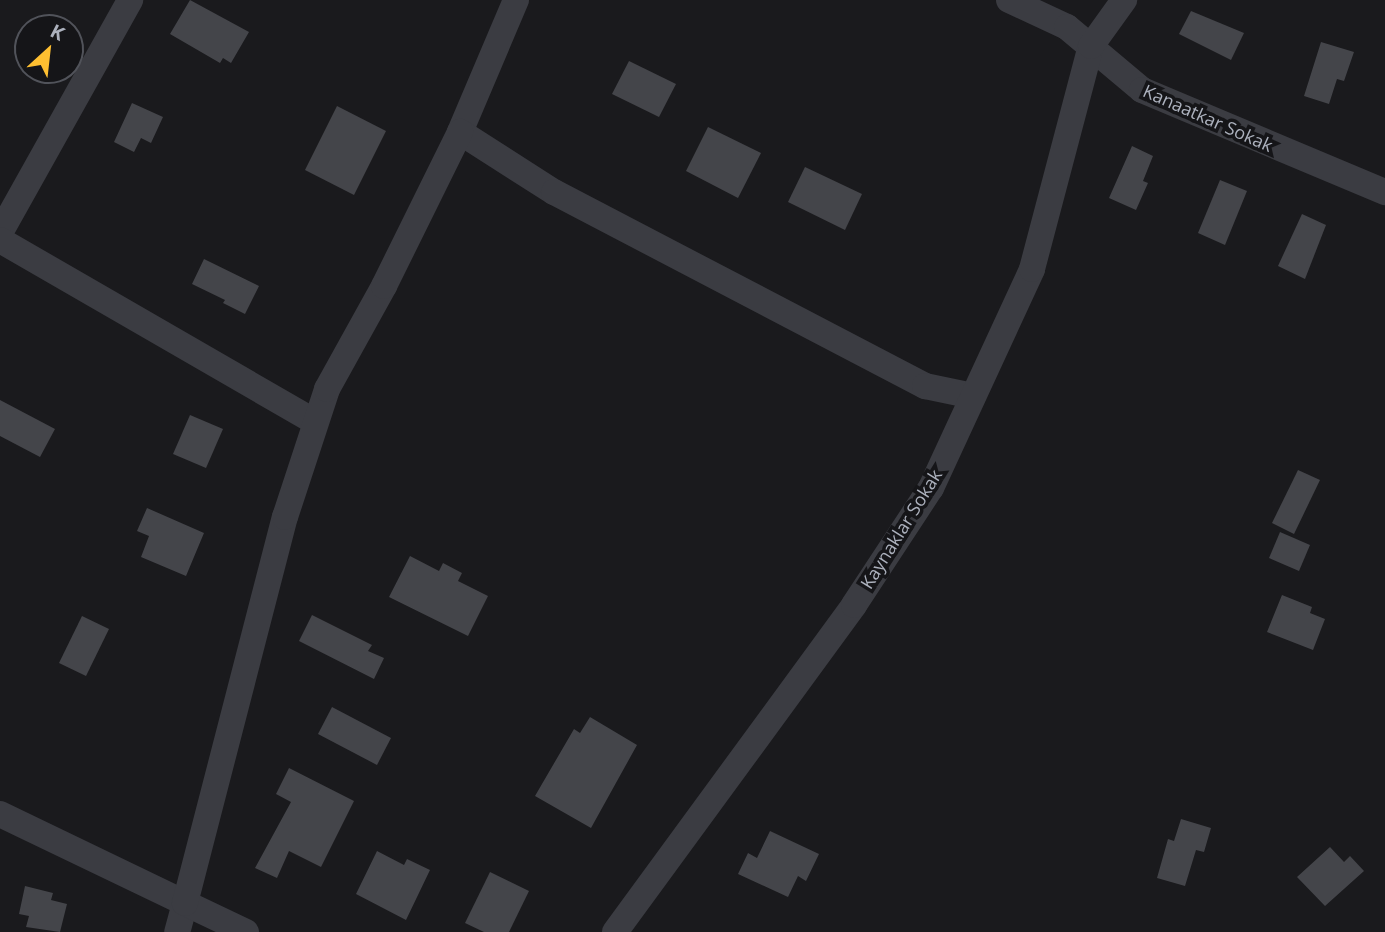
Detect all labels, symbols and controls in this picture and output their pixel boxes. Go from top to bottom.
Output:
north arrow [14,14,84,84]
text: K [46,18,69,47]
street label: Kanaatkar Sokak [1140,80,1276,156]
street label: Kaynaklar Sokak [856,465,946,593]

